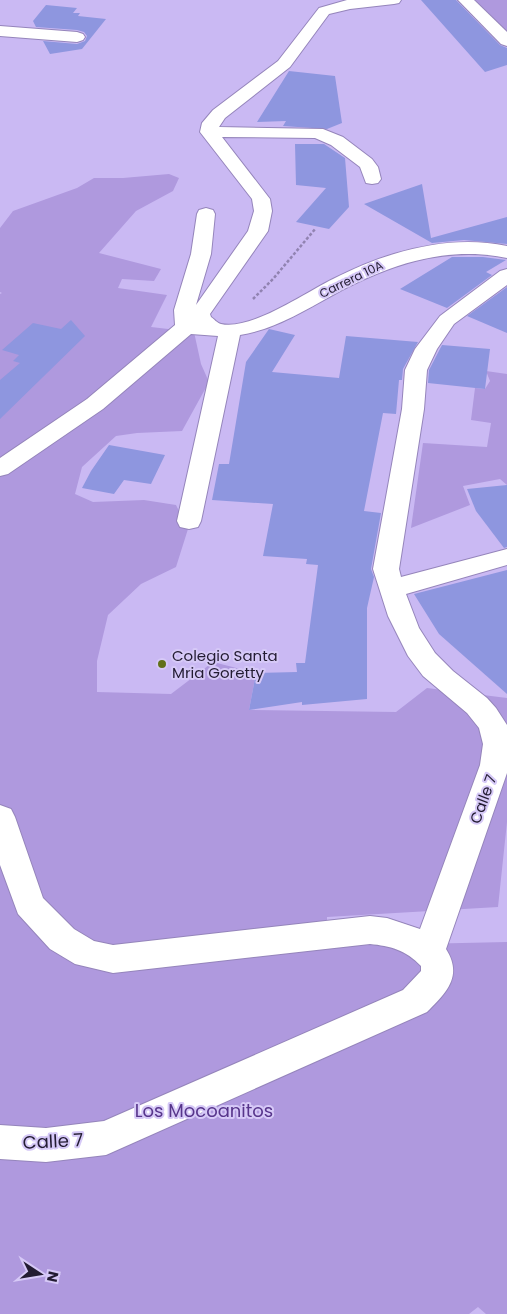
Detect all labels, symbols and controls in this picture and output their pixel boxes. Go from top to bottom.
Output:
street label: Carrera 10A [316,256,386,302]
place label: Colegio Santa Mria Goretty [172,645,278,683]
marker: Colegio Santa Mria Goretty [156,658,168,670]
street label: Calle 7 [464,772,502,826]
park label: Los Mocoanitos [135,1098,273,1123]
street label: Calle 7 [22,1127,84,1155]
north arrow [15,1249,65,1299]
text: N [42,1269,64,1284]

